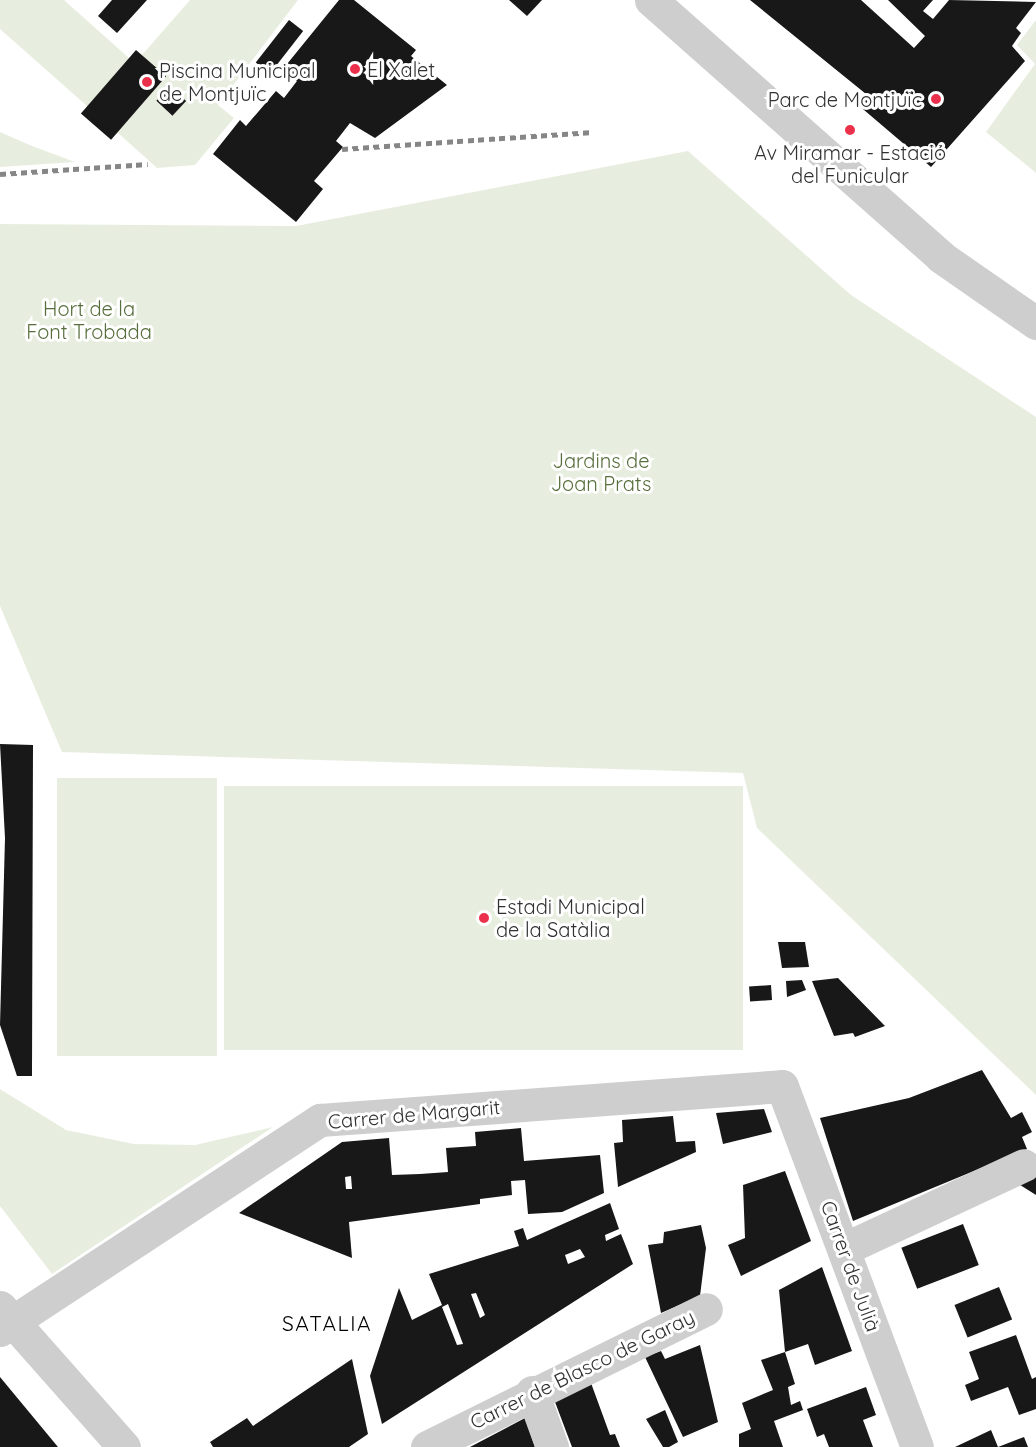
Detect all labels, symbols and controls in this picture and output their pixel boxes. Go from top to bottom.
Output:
place label: El Xalet [367,57,435,81]
place label: Piscina Municipal de Montjuïc [159,58,316,105]
marker: El Xalet [348,62,362,76]
marker: Piscina Municipal de Montjuïc [140,75,154,89]
place label: Parc de Montjuïc [768,87,922,111]
marker: Parc de Montjuïc [927,90,945,108]
marker: Av Miramar - Estació del Funicular [843,123,857,137]
place label: Av Miramar - Estació del Funicular [754,140,946,187]
park label: Hort de la Font Trobada [26,296,152,343]
park label: Jardins de Joan Prats [551,448,651,495]
place label: Estadi Municipal de la Satàlia [496,894,645,941]
marker: Estadi Municipal de la Satàlia [477,911,491,925]
street label: Carrer de Margarit [327,1095,501,1133]
street label: Carrer de Julià [816,1197,886,1335]
street label: Carrer de Blasco de Garay [466,1304,698,1434]
district label: SATALIA [282,1310,372,1336]

